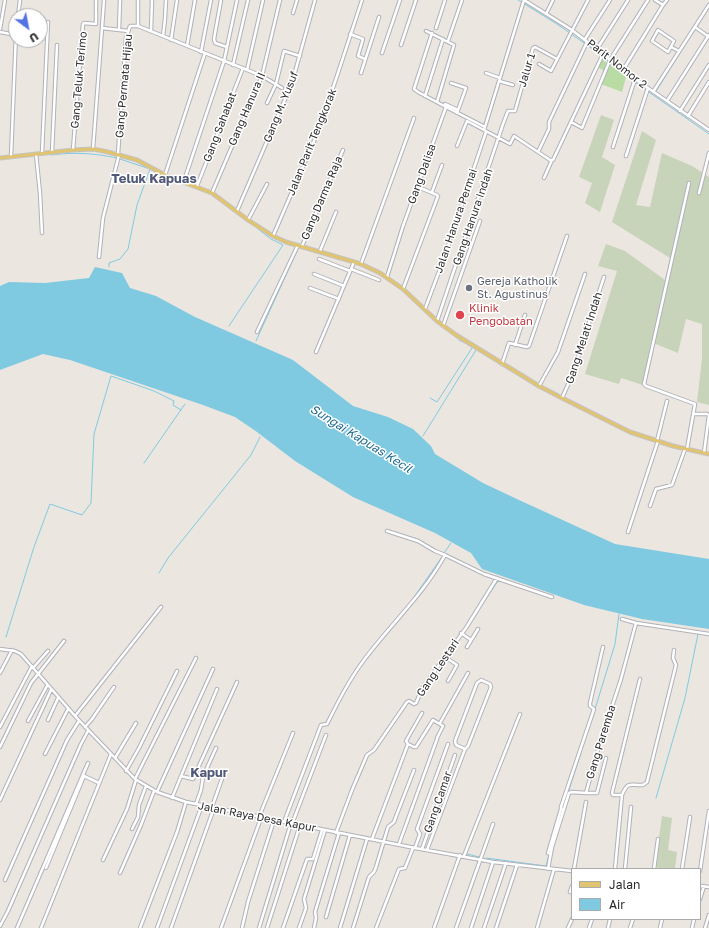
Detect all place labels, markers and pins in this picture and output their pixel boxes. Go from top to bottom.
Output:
place label: Gereja Katholik St. Agustinus [477,275,558,301]
marker: Gereja Katholik St. Agustinus [464,283,474,293]
place label: Klinik Pengobatan [469,302,533,328]
marker: Klinik Pengobatan [454,309,466,321]

